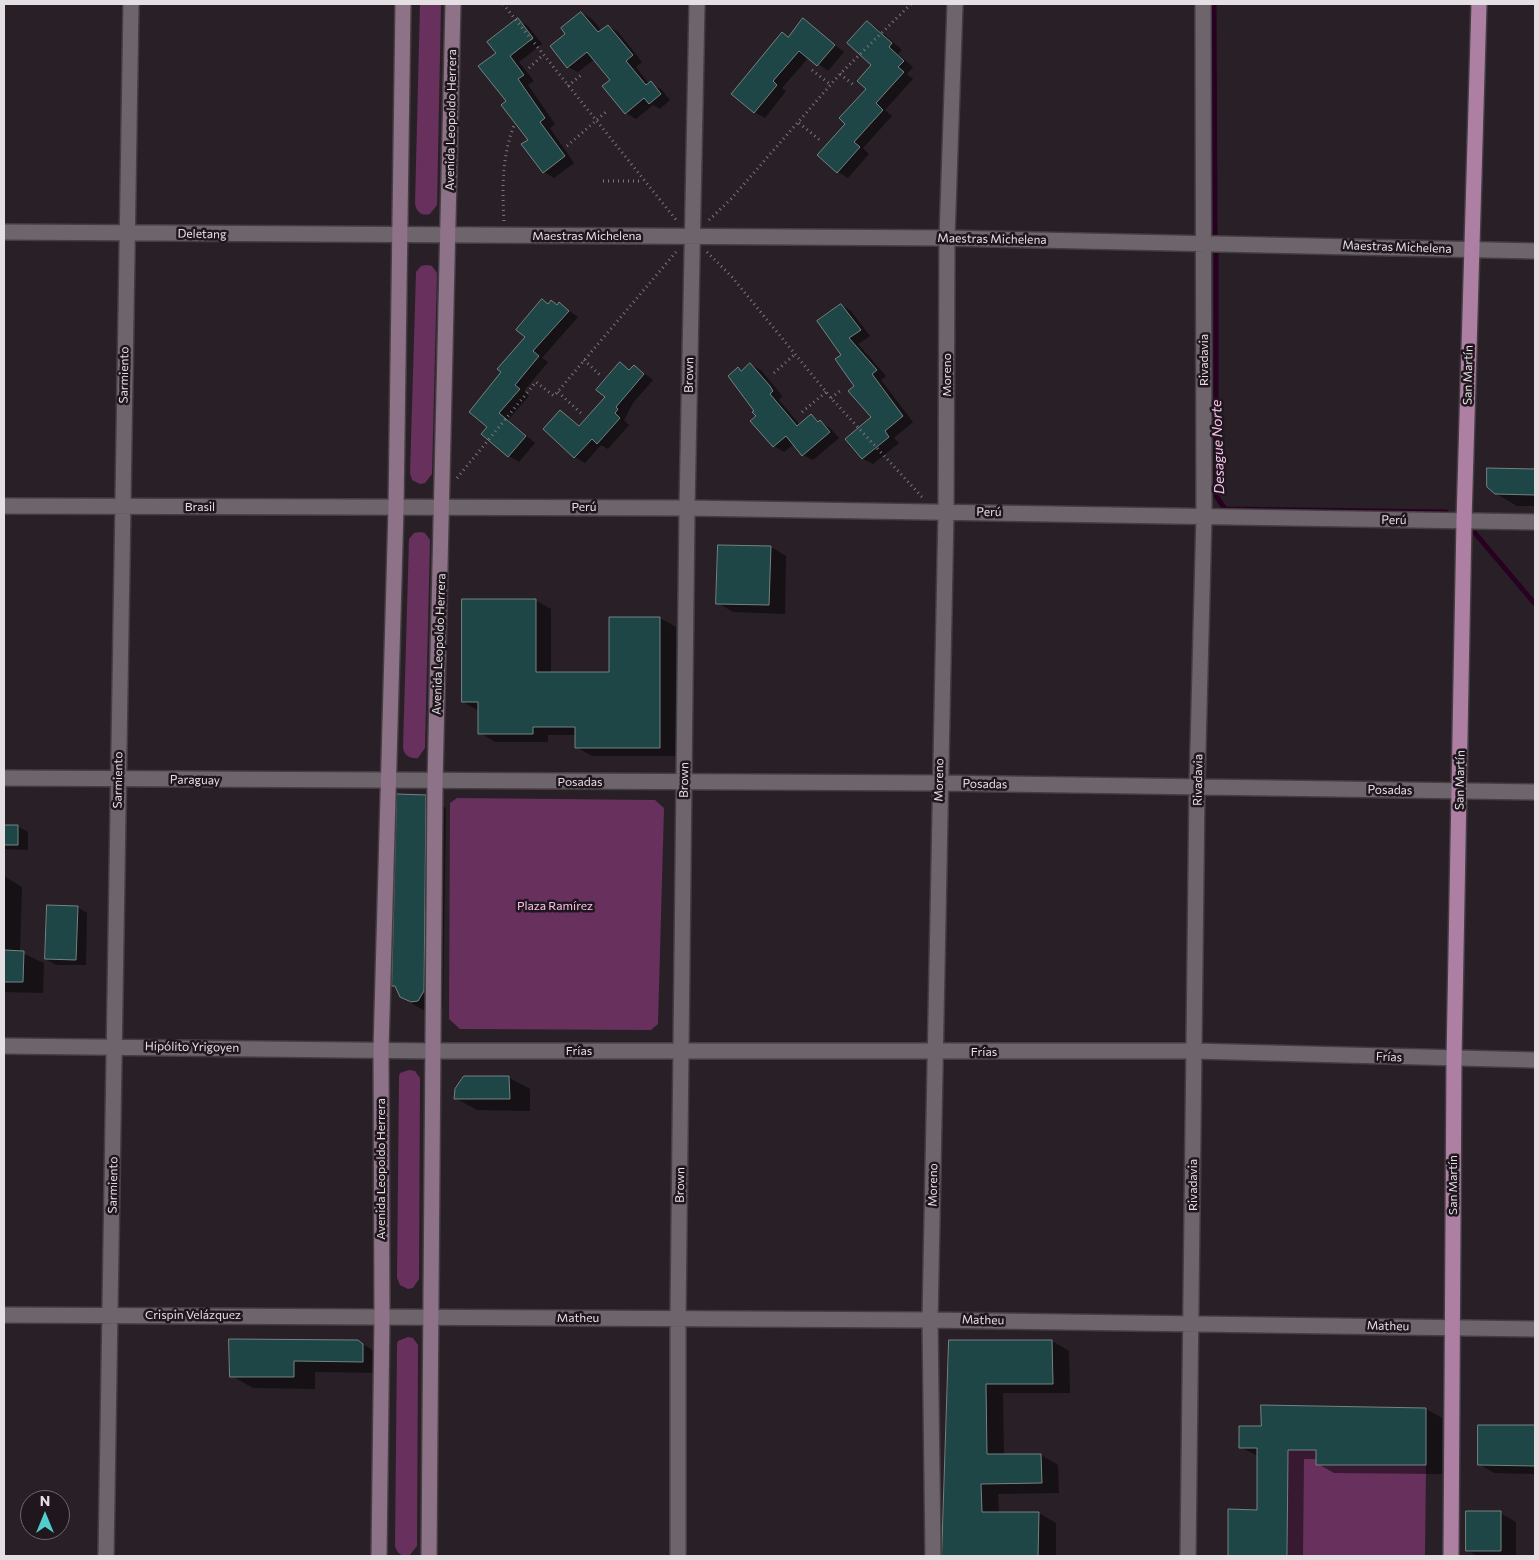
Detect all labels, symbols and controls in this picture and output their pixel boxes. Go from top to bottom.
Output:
street label: Avenida Leopoldo Herrera [443,49,459,191]
street label: Deletang [177,226,227,242]
street label: Maestras Michelena [532,229,642,243]
street label: Maestras Michelena [937,231,1047,247]
street label: Maestras Michelena [1342,238,1452,256]
street label: Rivadavia [1197,334,1211,386]
street label: San Martín [1460,345,1476,405]
street label: Sarmiento [116,346,132,404]
street label: Moreno [940,353,954,397]
street label: Brown [681,357,697,393]
water label: Desague Norte [1208,400,1228,494]
street label: Brasil [185,500,215,514]
street label: Perú [571,500,597,514]
street label: Perú [976,505,1002,519]
street label: Perú [1381,513,1407,527]
street label: Avenida Leopoldo Herrera [429,573,449,715]
street label: San Martín [1452,750,1468,810]
street label: Sarmiento [110,751,126,809]
street label: Rivadavia [1190,754,1206,806]
street label: Moreno [931,758,947,802]
street label: Brown [676,762,692,798]
street label: Paraguay [170,772,220,788]
street label: Posadas [558,775,602,789]
street label: Posadas [962,776,1008,792]
street label: Posadas [1367,782,1413,798]
park label: Plaza Ramírez [517,899,593,913]
street label: Hipólito Yrigoyen [145,1039,239,1055]
street label: Frías [566,1044,592,1058]
street label: Frías [971,1045,997,1059]
street label: Frías [1376,1049,1402,1065]
street label: Avenida Leopoldo Herrera [374,1098,388,1240]
street label: San Martín [1446,1155,1460,1215]
street label: Sarmiento [105,1156,121,1214]
street label: Rivadavia [1186,1159,1200,1211]
street label: Moreno [925,1163,941,1207]
street label: Brown [672,1167,688,1203]
street label: Crispin Velázquez [145,1308,241,1322]
street label: Matheu [557,1311,599,1325]
street label: Matheu [962,1312,1004,1328]
street label: Matheu [1367,1318,1409,1334]
north arrow [20,1490,70,1540]
text: N [40,1492,50,1509]

